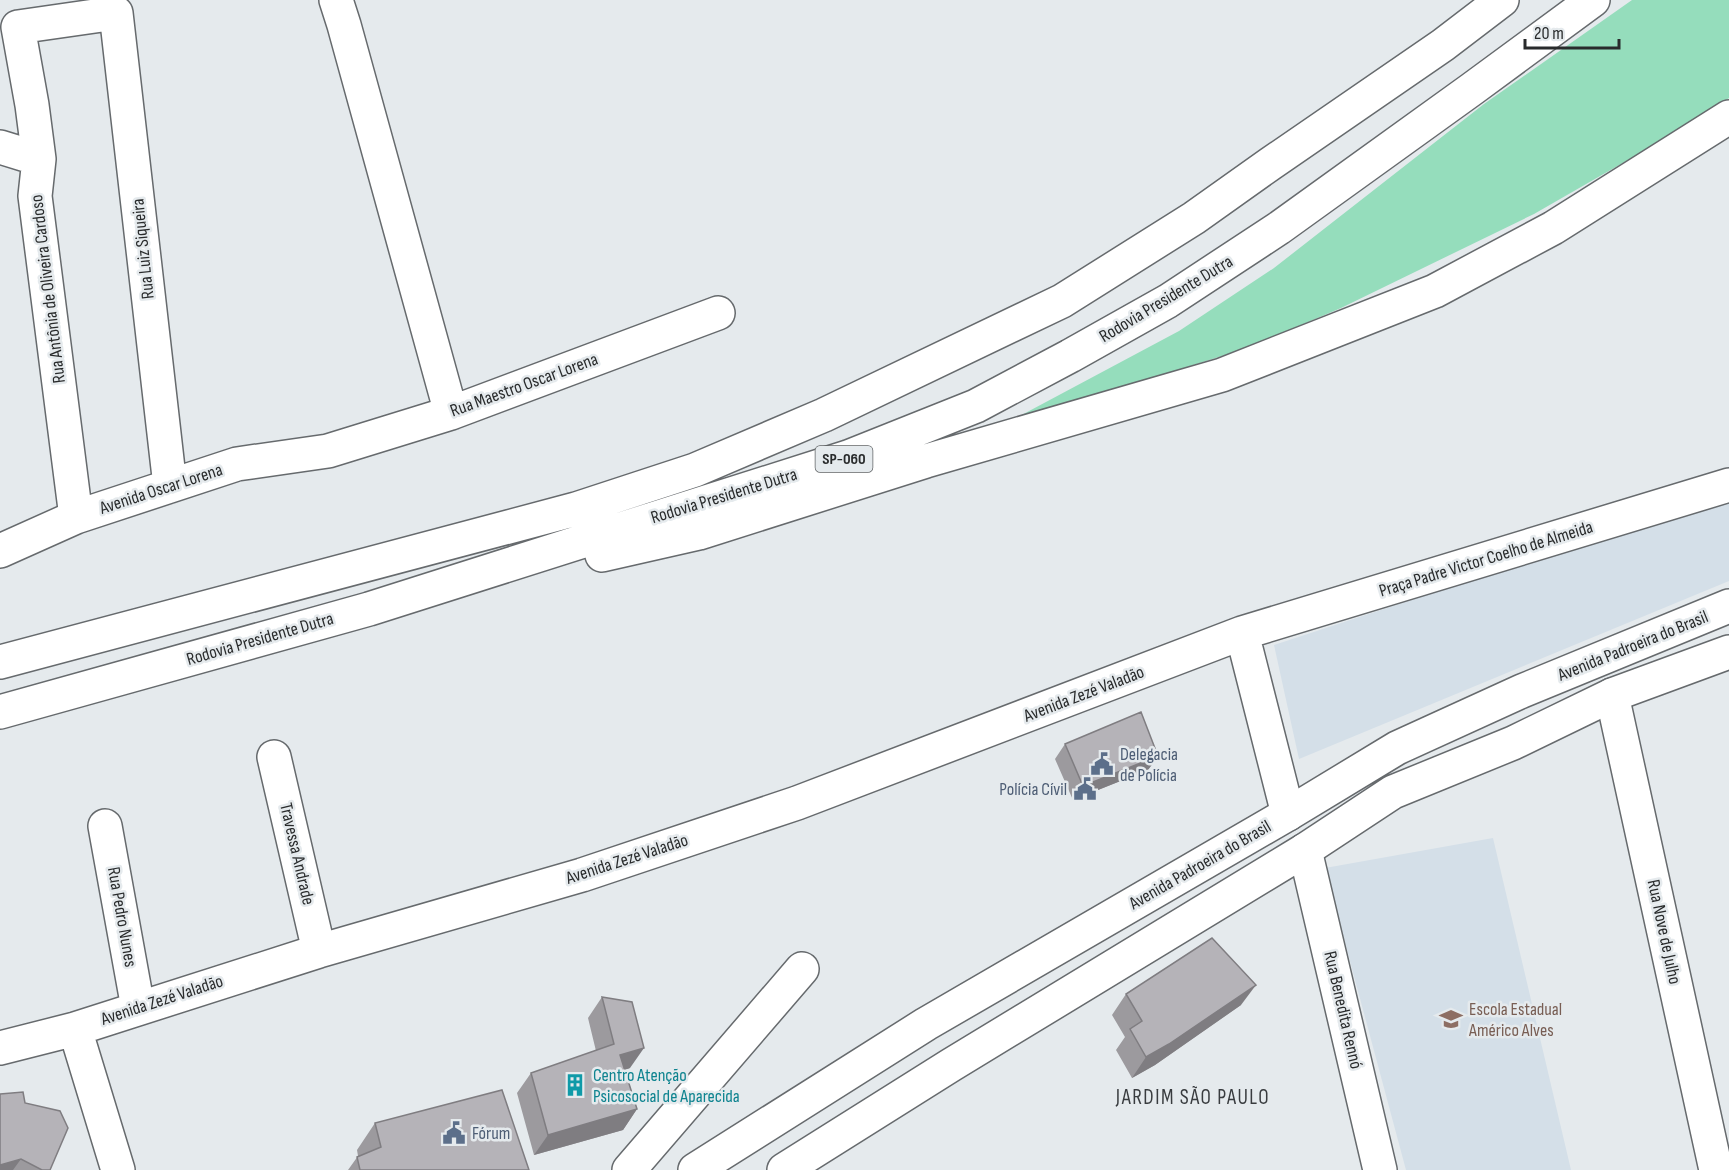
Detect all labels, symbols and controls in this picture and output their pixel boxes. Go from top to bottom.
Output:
scale bar [1525,12,1620,50]
text: 20 m [1534,23,1564,44]
street label: Rua Antônia de Oliveira Cardoso [26,193,70,385]
street label: Rua Luiz Siqueira [127,198,159,300]
street label: Rodovia Presidente Dutra [1096,251,1236,347]
street label: Rua Maestro Oscar Lorena [447,349,601,421]
road number: SP-060 [816,446,872,472]
street label: Avenida Oscar Lorena [96,459,225,519]
street label: Rodovia Presidente Dutra [648,464,800,528]
street label: Praça Padre Victor Coelho de Almeida [1377,516,1595,602]
street label: Avenida Padroeira do Brasil [1554,606,1711,686]
street label: Rodovia Presidente Dutra [184,608,336,670]
street label: Avenida Zezé Valadão [1020,661,1147,727]
place label: Delegacia de Polícia [1120,744,1178,786]
public building icon: Delegacia de Polícia [1089,751,1115,777]
public building icon: Polícia Cívil [1072,776,1098,802]
place label: Polícia Cívil [999,779,1067,800]
street label: Travessa Andrade [275,801,319,907]
street label: Avenida Padroeira do Brasil [1125,816,1275,915]
street label: Avenida Zezé Valadão [562,829,691,889]
street label: Rua Pedro Nunes [103,865,141,969]
street label: Rua Nove de Julho [1643,878,1685,986]
street label: Rua Benedita Rennó [1319,949,1367,1071]
street label: Avenida Zezé Valadão [97,970,226,1030]
place label: Escola Estadual Américo Alves [1468,999,1562,1041]
school or university icon: Escola Estadual Américo Alves [1438,1006,1464,1032]
place label: Centro Atenção Psicosocial de Aparecida [593,1065,740,1107]
building icon: Centro Atenção Psicosocial de Aparecida [562,1072,588,1098]
district label: JARDIM SÃO PAULO [1115,1085,1270,1110]
public building icon: Fórum [441,1120,467,1146]
place label: Fórum [472,1123,510,1144]

